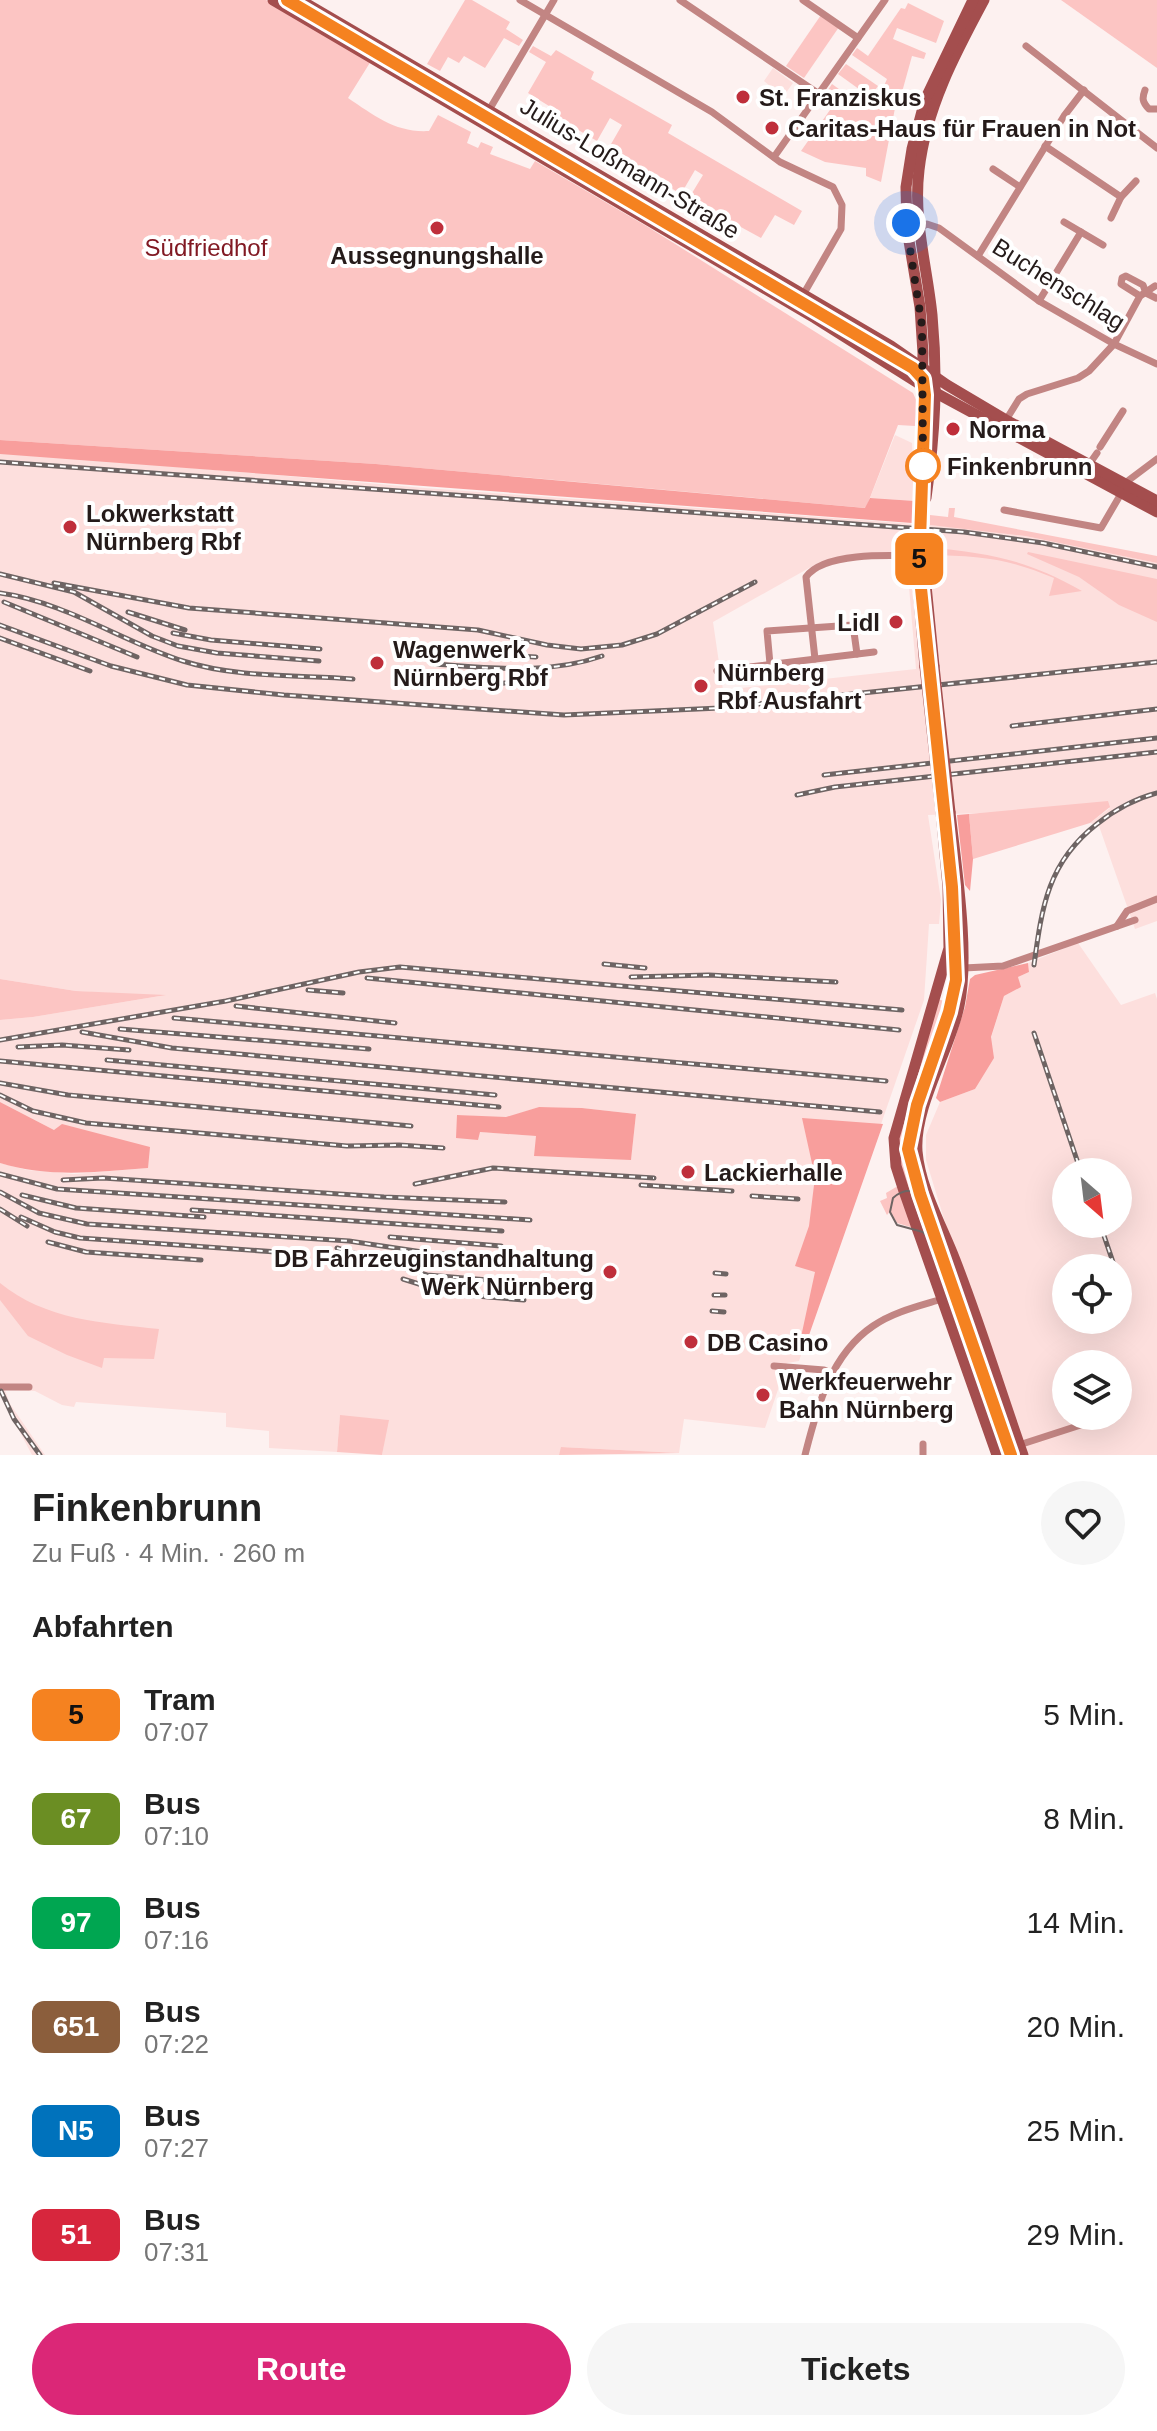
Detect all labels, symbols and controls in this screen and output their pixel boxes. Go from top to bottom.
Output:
place label: St. Franziskus [759,84,922,111]
marker: St. Franziskus [734,88,752,106]
street label: Julius-Loßmann-Straße [516,92,744,244]
place label: Caritas-Haus für Frauen in Not [788,115,1136,142]
marker: Caritas-Haus für Frauen in Not [763,119,781,137]
your location [886,203,926,243]
marker: Aussegnungshalle [428,219,446,237]
street label: Buchenschlag [988,233,1130,335]
park label: Südfriedhof [145,234,268,261]
place label: Aussegnungshalle [330,242,544,269]
place label: Norma [969,416,1046,443]
marker: Norma [944,420,962,438]
marker: Finkenbrunn [906,449,940,483]
place label: Finkenbrunn [947,453,1092,480]
place label: Lokwerkstatt Nürnberg Rbf [86,500,242,555]
marker: Lokwerkstatt Nürnberg Rbf [61,518,79,536]
line badge: 5 [893,533,945,585]
text: 5 [911,543,927,574]
place label: Lidl [837,609,880,636]
marker: Lidl [887,613,905,631]
place label: Wagenwerk Nürnberg Rbf [393,636,549,691]
marker: Wagenwerk Nürnberg Rbf [368,654,386,672]
place label: Nürnberg Rbf Ausfahrt [717,659,861,714]
marker: Nürnberg Rbf Ausfahrt [692,677,710,695]
north arrow [1052,1158,1132,1238]
map controls [1052,1158,1132,1430]
place label: Lackierhalle [704,1159,843,1186]
marker: Lackierhalle [679,1163,697,1181]
place label: DB Fahrzeuginstandhaltung Werk Nürnberg [274,1245,594,1300]
button: locate [1052,1254,1132,1334]
marker: DB Fahrzeuginstandhaltung Werk Nürnberg [601,1263,619,1281]
place label: DB Casino [707,1329,828,1356]
marker: DB Casino [682,1333,700,1351]
button: layers [1052,1350,1132,1430]
place label: Werkfeuerwehr Bahn Nürnberg [779,1368,954,1423]
marker: Werkfeuerwehr Bahn Nürnberg [754,1386,772,1404]
button: heart [1041,1481,1125,1565]
text: Finkenbrunn [32,1487,262,1529]
text: Zu Fuß · 4 Min. · 260 m [32,1538,305,1568]
text: Abfahrten [32,1610,174,1643]
text: Tram [144,1683,216,1716]
text: 5 Min. [1043,1698,1125,1731]
text: 5 [68,1699,84,1730]
text: 07:07 [144,1717,209,1747]
text: Bus [144,1787,201,1820]
text: 8 Min. [1043,1802,1125,1835]
text: 67 [60,1803,92,1834]
text: 07:10 [144,1821,209,1851]
text: Bus [144,1891,201,1924]
text: 14 Min. [1027,1906,1125,1939]
text: 97 [60,1907,92,1938]
text: 07:16 [144,1925,209,1955]
text: Bus [144,1995,201,2028]
text: 20 Min. [1027,2010,1125,2043]
text: 651 [53,2011,99,2042]
text: 07:22 [144,2029,209,2059]
text: Bus [144,2099,201,2132]
text: 25 Min. [1027,2114,1125,2147]
text: N5 [58,2115,94,2146]
text: 07:27 [144,2133,209,2163]
text: Bus [144,2203,201,2236]
text: 29 Min. [1027,2218,1125,2251]
text: 51 [60,2219,92,2250]
text: 07:31 [144,2237,209,2267]
button: Route [32,2323,571,2415]
button: Tickets [587,2323,1125,2415]

